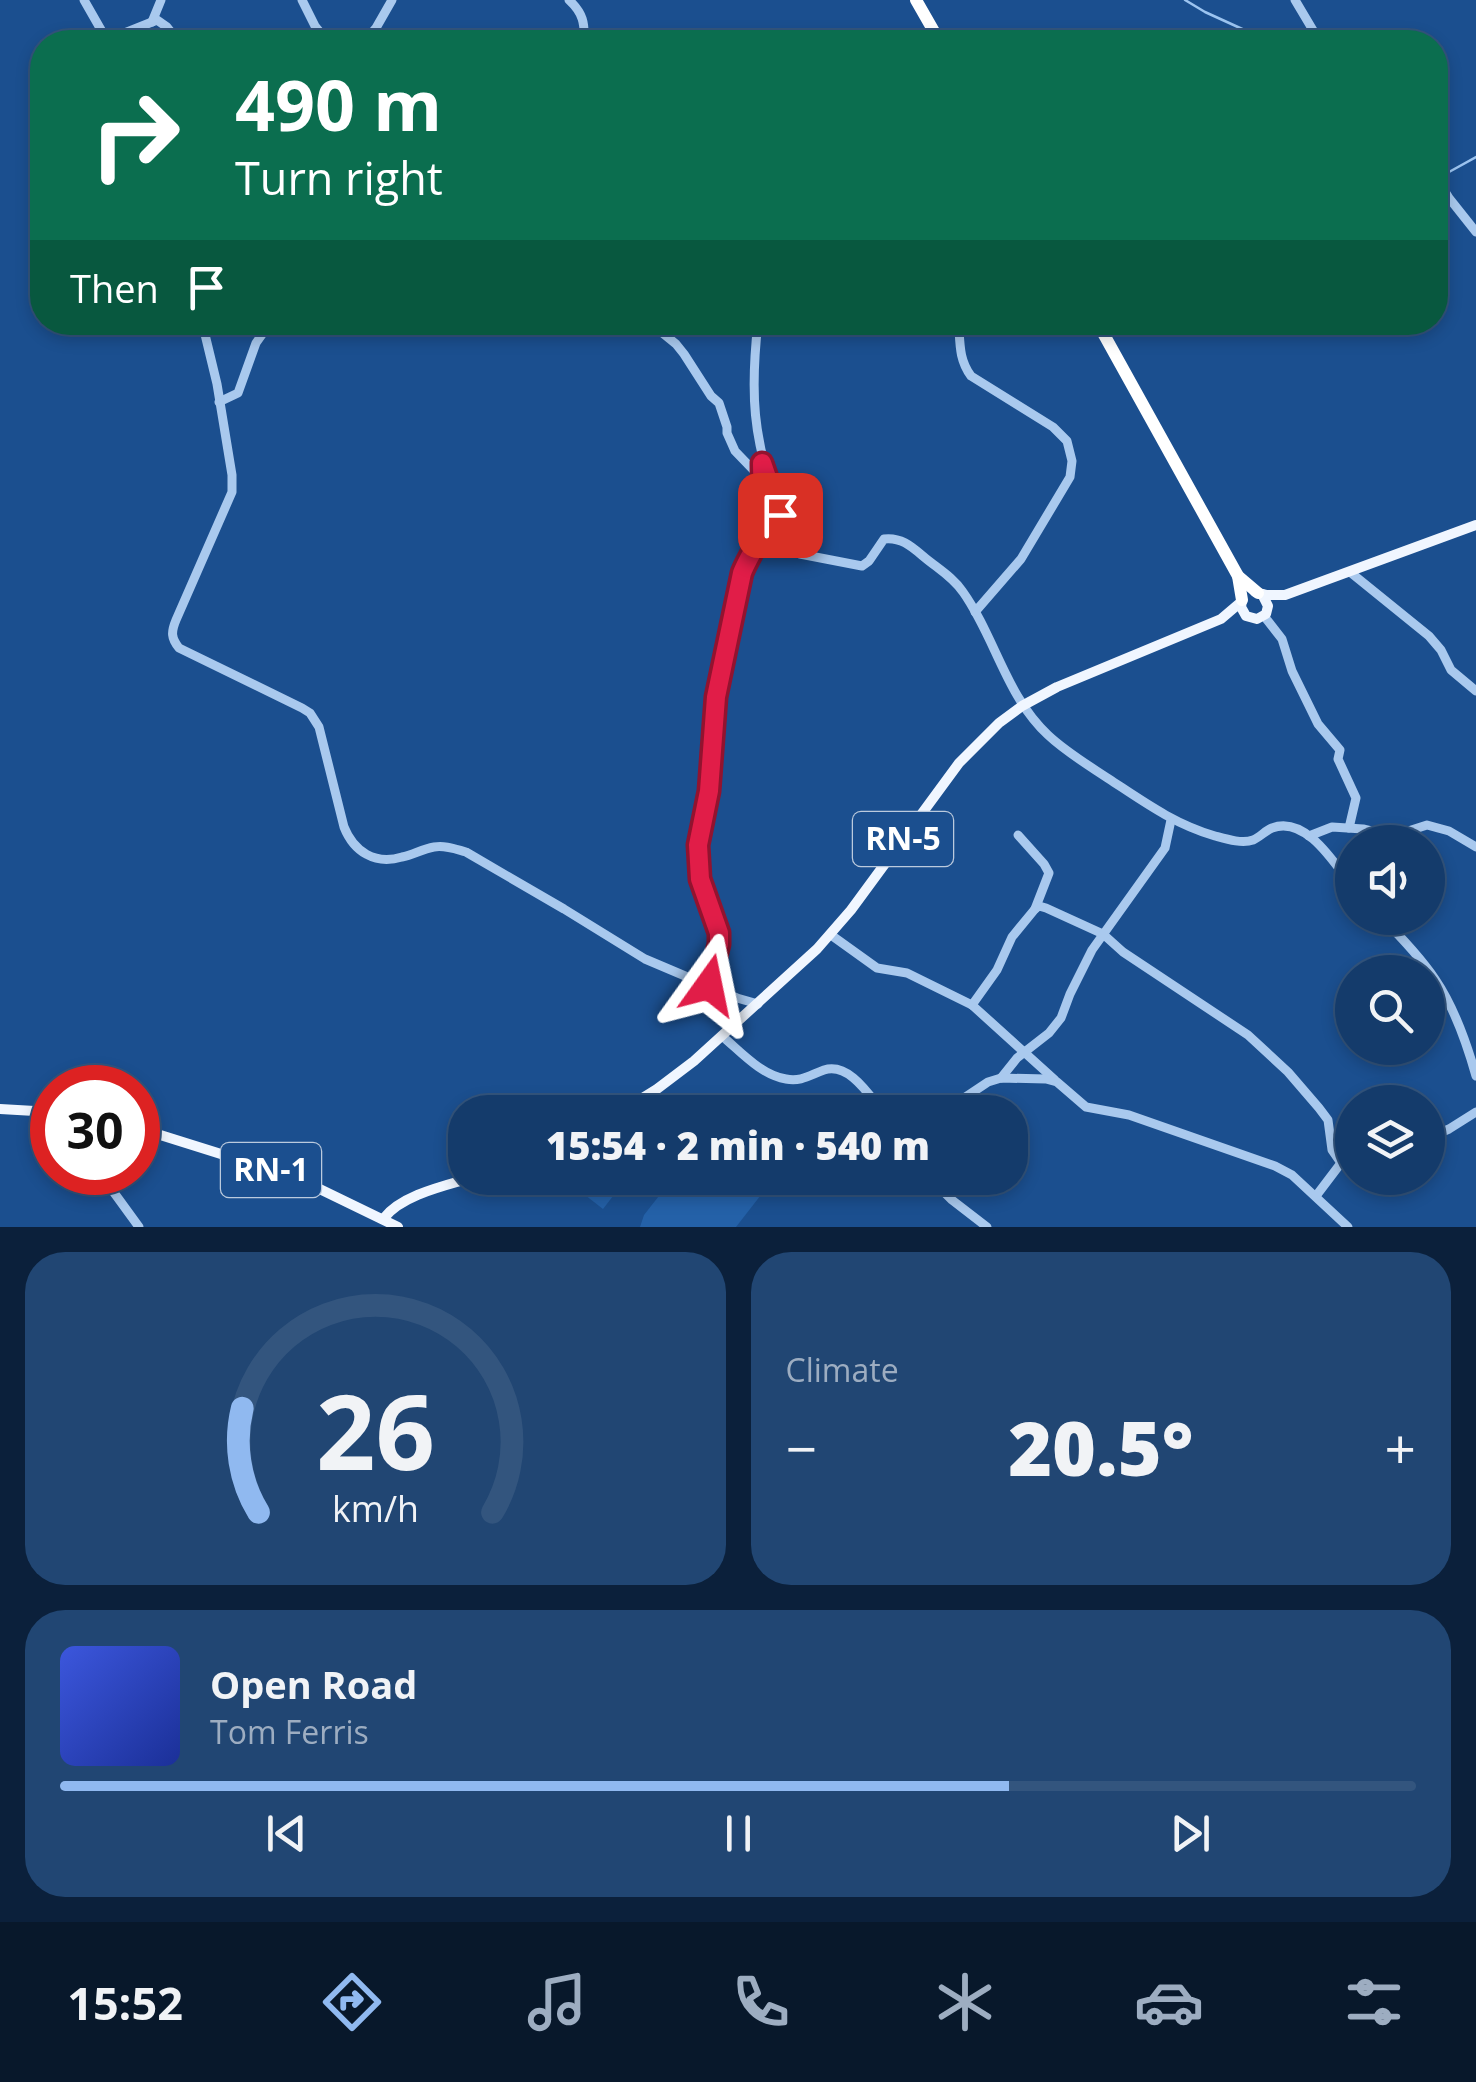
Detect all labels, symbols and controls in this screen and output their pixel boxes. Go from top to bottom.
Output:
text: 490 m [235,56,442,152]
icon: right [70,70,200,200]
text: Turn right [235,147,443,208]
icon: arrive [179,260,234,315]
text: Then [70,262,159,314]
pin [738,473,823,558]
icon: arrive [753,488,808,543]
road number: RN-5 [853,812,953,866]
map controls [1335,825,1445,1195]
button: sound [1335,825,1445,935]
position arrow [657,933,761,1037]
button: search [1335,955,1445,1065]
speed limit sign: 30 [30,1065,160,1195]
button: layers [1335,1085,1445,1195]
text: 15:54 · 2 min · 540 m [546,1119,930,1171]
road number: RN-1 [221,1143,321,1197]
text: Climate [786,1348,899,1391]
text: 26 [316,1359,435,1500]
text: 20.5° [1008,1396,1193,1498]
text: − [786,1410,817,1485]
text: + [1385,1410,1416,1485]
text: km/h [332,1484,419,1532]
text: Open Road [210,1658,417,1710]
text: Tom Ferris [210,1710,369,1753]
icon: previous [259,1806,314,1861]
icon: pause [711,1806,766,1861]
icon: next [1163,1806,1218,1861]
icon: directions [317,1967,387,2037]
icon: music [522,1967,592,2037]
icon: phone [726,1967,796,2037]
icon: climate [930,1967,1000,2037]
icon: car [1134,1967,1204,2037]
icon: filters [1339,1967,1409,2037]
text: 15:52 [67,1972,183,2033]

